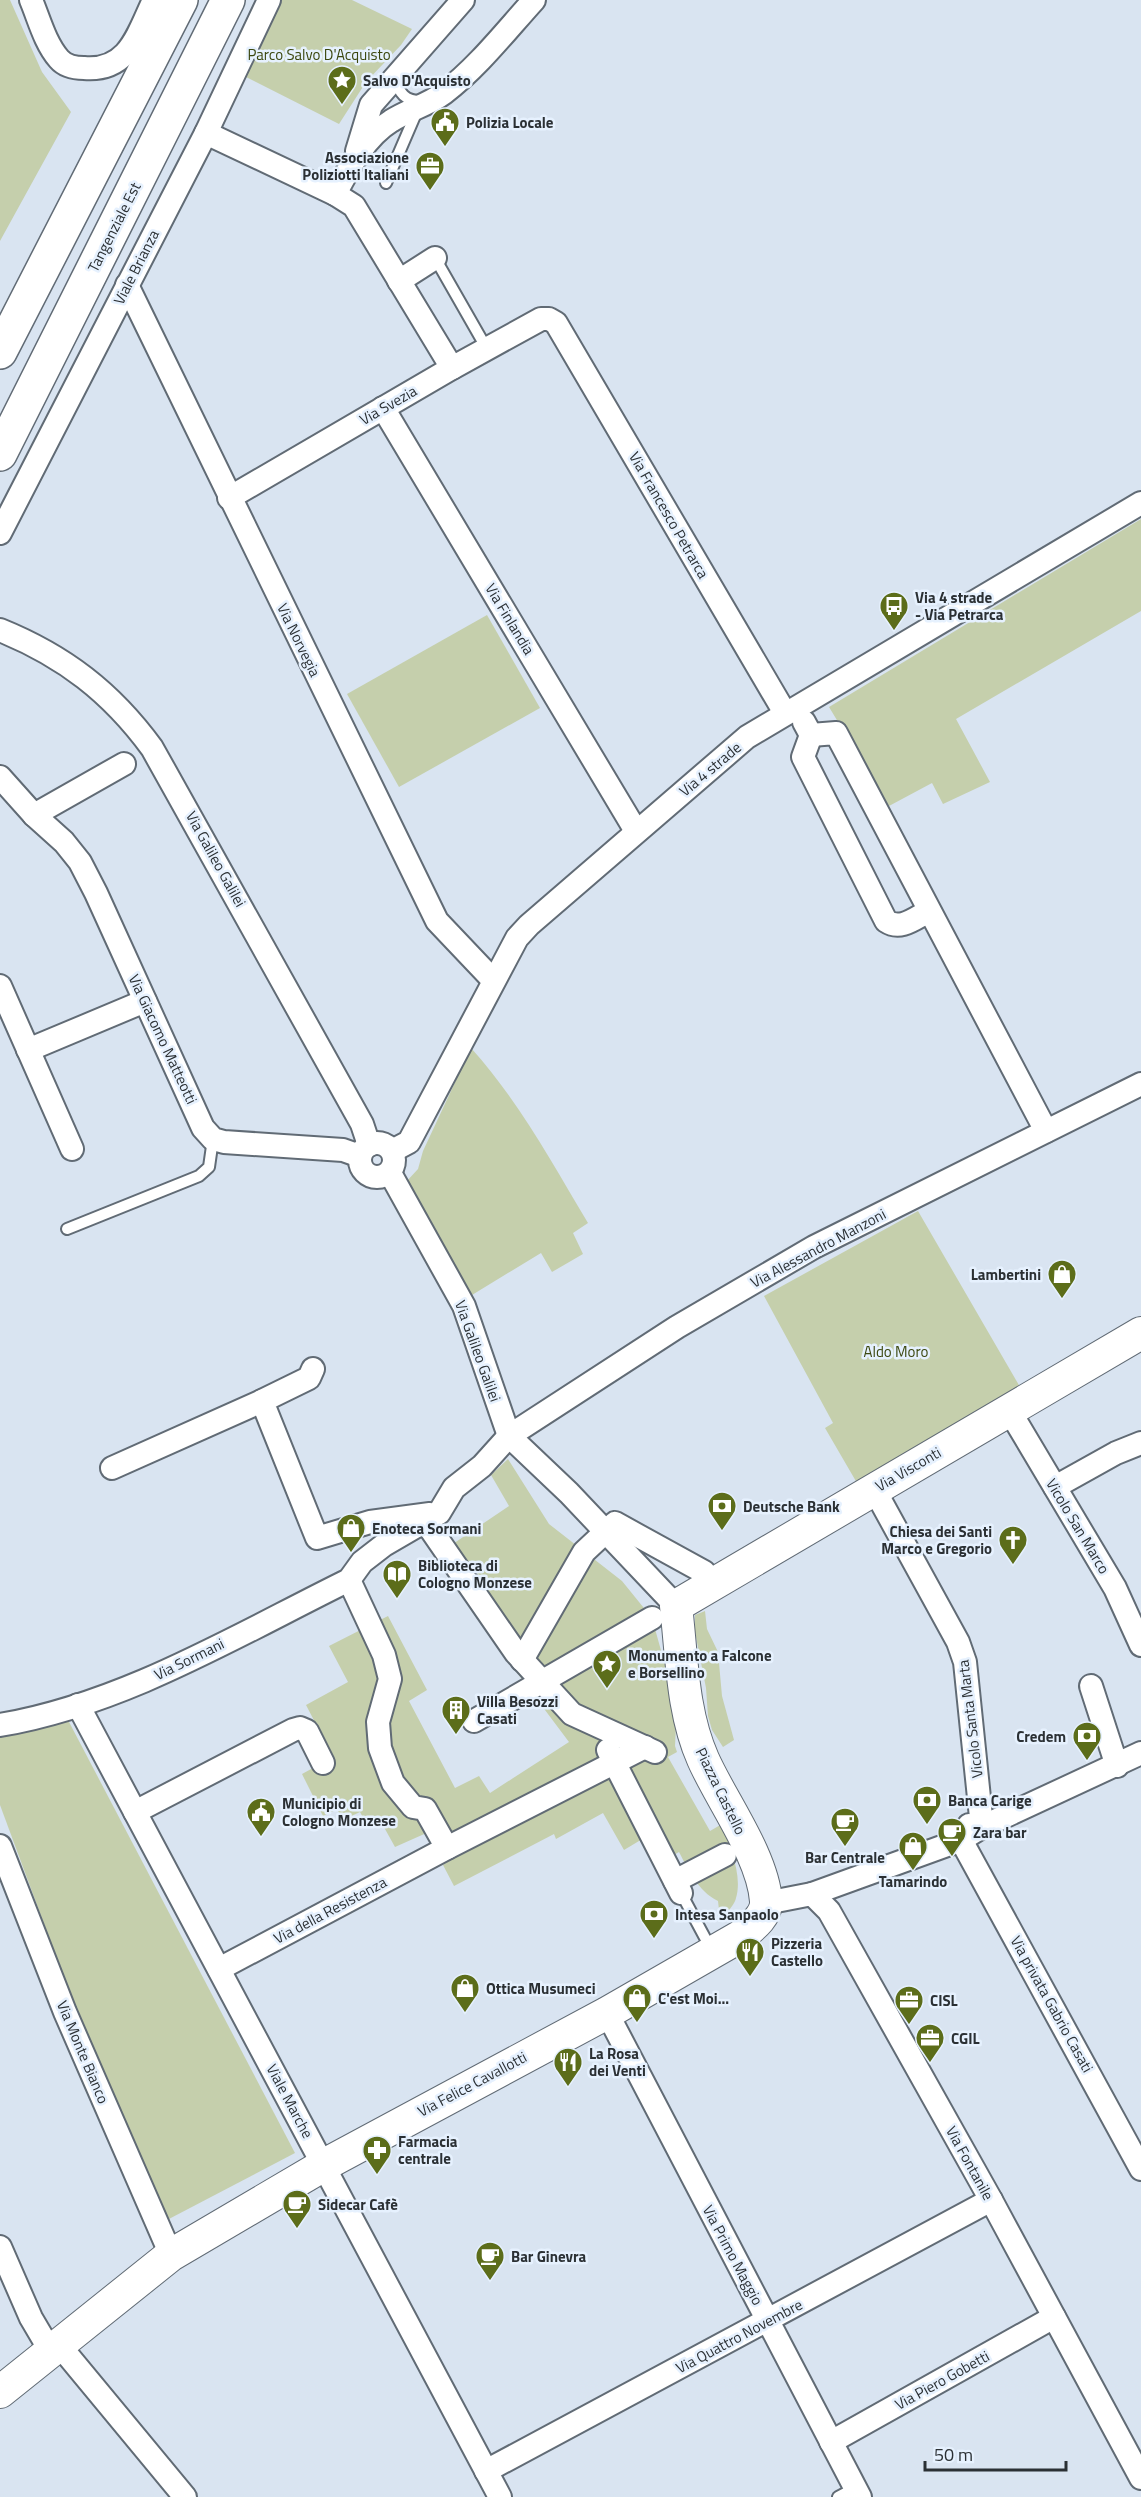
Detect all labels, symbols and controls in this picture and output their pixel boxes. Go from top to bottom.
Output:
park label: Parco Salvo D'Acquisto [247,43,391,66]
place icon: Salvo D'Acquisto [326,64,358,106]
place label: Salvo D'Acquisto [363,69,471,92]
public building icon: Polizia Locale [429,106,461,148]
place label: Polizia Locale [466,111,554,134]
place label: Associazione Poliziotti Italiani [302,146,409,186]
office icon: Associazione Poliziotti Italiani [414,150,446,192]
street label: Tangenziale Est [82,177,147,276]
street label: Viale Brianza [107,225,165,309]
street label: Via Svezia [355,379,421,431]
street label: Via Francesco Petrarca [623,447,715,583]
street label: Via Finlandia [480,579,541,660]
place label: Via 4 strade - Via Petrarca [915,586,1004,626]
bus stop icon: Via 4 strade - Via Petrarca [878,590,910,632]
street label: Via Norvegia [271,599,327,681]
street label: Via 4 strade [674,736,746,802]
street label: Via Galileo Galilei [180,807,252,911]
street label: Via Giacomo Matteotti [123,970,203,1108]
street label: Via Alessandro Manzoni [746,1202,890,1294]
shop icon: Lambertini [1046,1258,1078,1300]
place label: Lambertini [971,1263,1041,1286]
street label: Via Galileo Galilei [449,1297,507,1405]
park label: Aldo Moro [864,1340,929,1363]
street label: Via Visconti [871,1441,945,1497]
street label: Vicolo San Marco [1040,1474,1116,1578]
bank icon: Deutsche Bank [706,1490,738,1532]
place label: Deutsche Bank [743,1495,840,1518]
shop icon: Enoteca Sormani [335,1512,367,1554]
place label: Enoteca Sormani [372,1517,482,1540]
place label: Chiesa dei Santi Marco e Gregorio [881,1520,992,1560]
church icon: Chiesa dei Santi Marco e Gregorio [997,1524,1029,1566]
place label: Biblioteca di Cologno Monzese [418,1554,532,1594]
library icon: Biblioteca di Cologno Monzese [381,1558,413,1600]
street label: Via Sormani [150,1632,228,1686]
place label: Monumento a Falcone e Borsellino [628,1644,772,1684]
place icon: Monumento a Falcone e Borsellino [591,1648,623,1690]
street label: Vicolo Santa Marta [951,1658,989,1779]
place label: Villa Besozzi Casati [477,1690,558,1730]
building icon: Villa Besozzi Casati [440,1694,472,1736]
bank icon: Credem [1071,1720,1103,1762]
place label: Credem [1016,1725,1066,1748]
street label: Piazza Castello [690,1743,752,1839]
bank icon: Banca Carige [911,1784,943,1826]
place label: Banca Carige [948,1789,1032,1812]
place label: Municipio di Cologno Monzese [282,1792,396,1832]
public building icon: Municipio di Cologno Monzese [245,1796,277,1838]
cafe icon: Bar Centrale [829,1806,861,1848]
cafe icon: Zara bar [936,1816,968,1858]
place label: Zara bar [973,1821,1027,1844]
shop icon: Tamarindo [897,1830,929,1872]
place label: Bar Centrale [805,1846,885,1869]
street label: Via della Resistenza [269,1870,391,1950]
place label: Tamarindo [879,1870,947,1893]
bank icon: Intesa Sanpaolo [638,1898,670,1940]
place label: Intesa Sanpaolo [675,1903,779,1926]
place label: Pizzeria Castello [771,1932,823,1972]
street label: Via privata Gabrio Casati [1005,1932,1099,2076]
restaurant icon: Pizzeria Castello [734,1936,766,1978]
shop icon: Ottica Musumeci [449,1972,481,2014]
place label: Ottica Musumeci [486,1977,596,2000]
shop icon: C'est Moi... [621,1982,653,2024]
office icon: CISL [893,1984,925,2026]
place label: C'est Moi... [658,1987,729,2010]
place label: CISL [930,1989,958,2012]
street label: Via Monte Bianco [51,1997,115,2107]
office icon: CGIL [914,2022,946,2064]
place label: CGIL [951,2027,980,2050]
place label: La Rosa dei Venti [589,2042,646,2082]
street label: Via Felice Cavallotti [413,2045,531,2123]
restaurant icon: La Rosa dei Venti [552,2046,584,2088]
street label: Viale Marche [261,2060,319,2142]
street label: Via Fontanile [940,2122,1000,2204]
place label: Farmacia centrale [398,2130,458,2170]
pharmacy icon: Farmacia centrale [361,2134,393,2176]
cafe icon: Sidecar Cafè [281,2188,313,2230]
place label: Sidecar Cafè [318,2193,398,2216]
street label: Via Primo Maggio [697,2201,769,2309]
cafe icon: Bar Ginevra [474,2240,506,2282]
place label: Bar Ginevra [511,2245,587,2268]
street label: Via Quattro Novembre [672,2293,806,2379]
street label: Via Piero Gobetti [890,2344,994,2416]
scale bar [925,2434,1066,2472]
text: 50 m [934,2441,973,2468]

